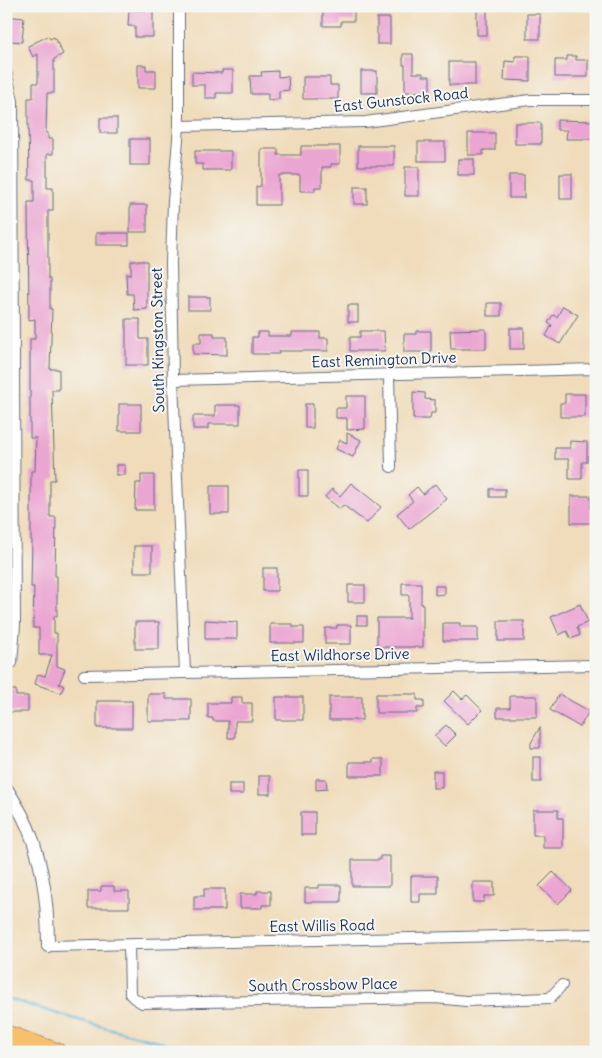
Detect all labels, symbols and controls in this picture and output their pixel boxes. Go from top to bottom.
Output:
street label: East Gunstock Road [333,83,469,116]
street label: South Kingston Street [147,267,168,413]
street label: East Remington Drive [311,347,457,372]
street label: East Wildhorse Drive [270,644,410,665]
street label: East Willis Road [269,915,375,936]
street label: South Crossbow Place [248,974,398,995]

